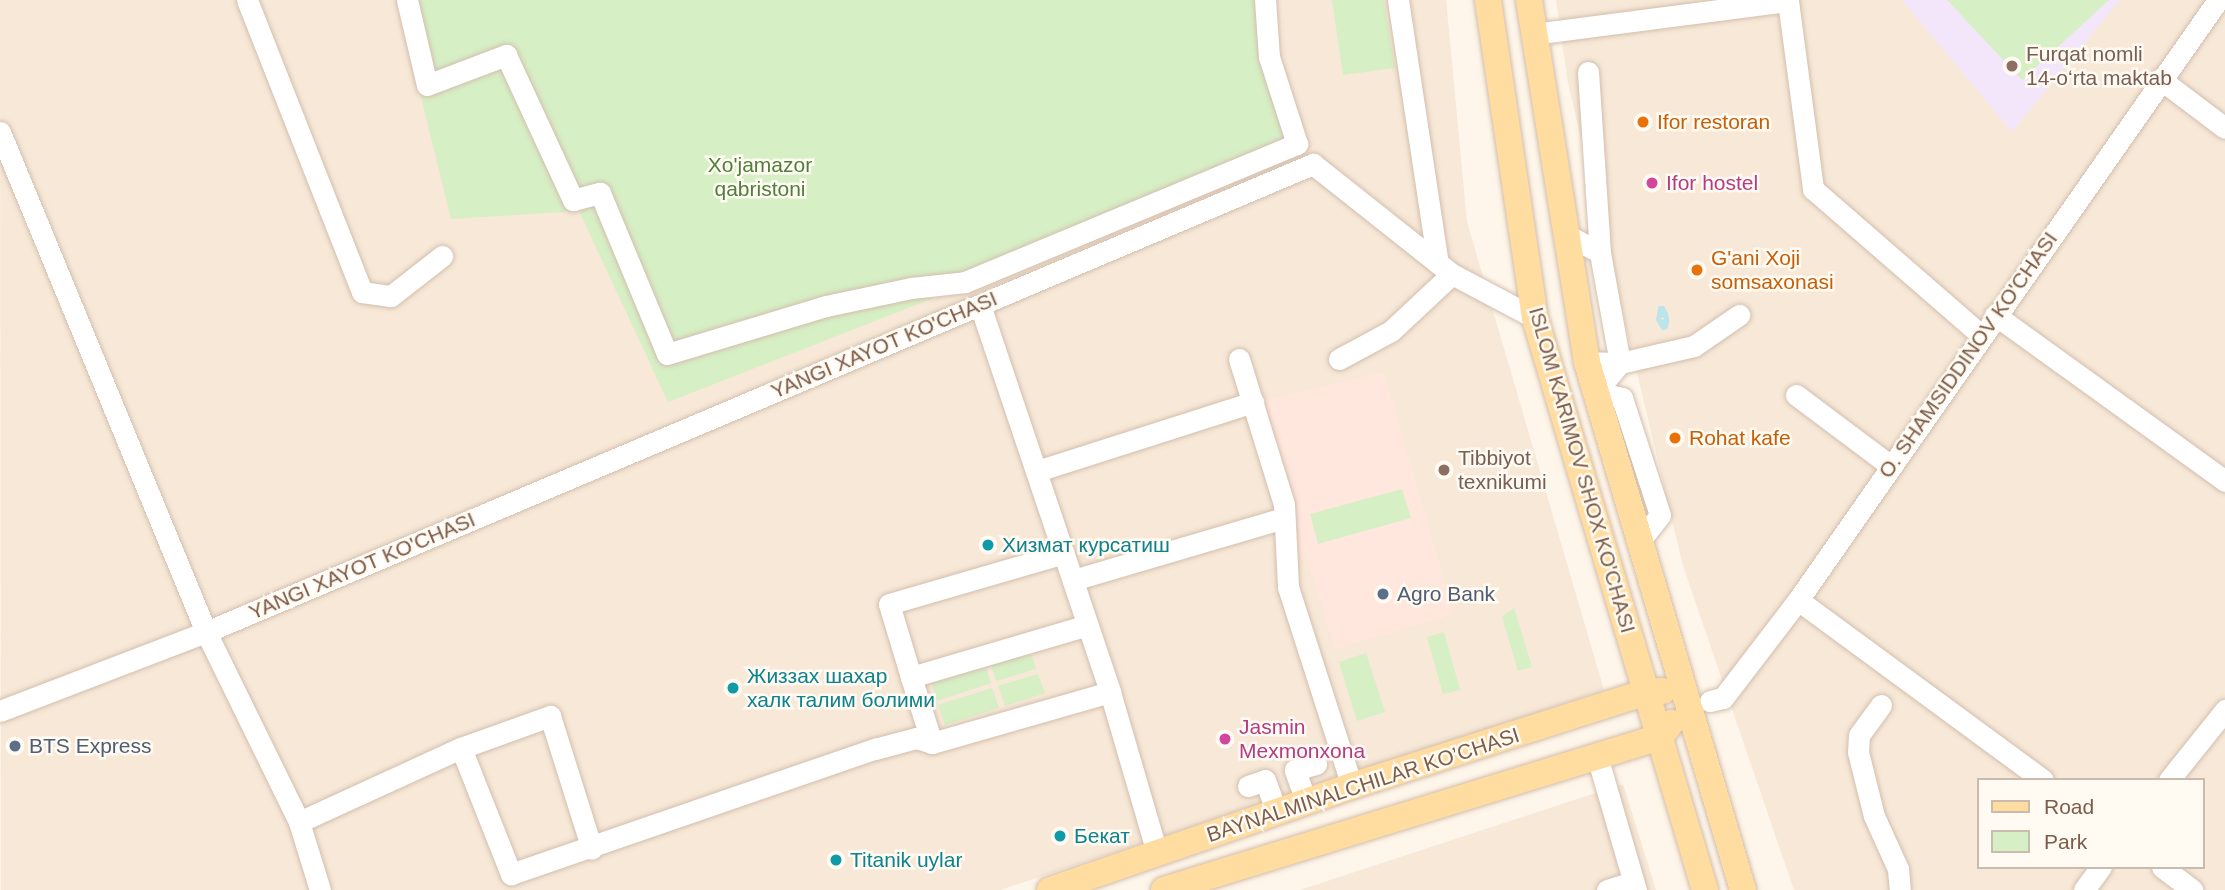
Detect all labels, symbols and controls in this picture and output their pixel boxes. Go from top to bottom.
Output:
place label: Furqat nomli 14-oʻrta maktab [2026,41,2172,91]
marker: Furqat nomli 14-oʻrta maktab [2004,58,2020,74]
place label: Ifor restoran [1657,109,1770,135]
marker: Ifor restoran [1635,114,1651,130]
park label: Xo'jamazor qabristoni [708,152,812,202]
place label: Ifor hostel [1666,170,1758,196]
marker: Ifor hostel [1644,175,1660,191]
street label: O. SHAMSIDDINOV KO'CHASI [1873,227,2063,483]
place label: G'ani Xoji somsaxonasi [1711,245,1834,295]
marker: G'ani Xoji somsaxonasi [1689,262,1705,278]
street label: YANGI XAYOT KO'CHASI [767,286,1001,404]
street label: ISLOM KARIMOV SHOX KO'CHASI [1523,304,1641,636]
place label: Rohat kafe [1689,425,1791,451]
marker: Rohat kafe [1667,430,1683,446]
place label: Tibbiyot texnikumi [1458,445,1547,495]
marker: Tibbiyot texnikumi [1436,462,1452,478]
street label: YANGI XAYOT KO'CHASI [245,507,479,625]
place label: Хизмат курсатиш [1002,532,1170,558]
marker: Хизмат курсатиш [980,537,996,553]
place label: Agro Bank [1397,581,1495,607]
marker: Agro Bank [1375,586,1391,602]
place label: Жиззах шахар халк талим болими [747,663,935,713]
marker: Жиззах шахар халк талим болими [725,680,741,696]
place label: Jasmin Mexmonxona [1239,714,1365,764]
street label: BAYNALMINALCHILAR KO’CHASI [1203,722,1523,848]
marker: Jasmin Mexmonxona [1217,731,1233,747]
place label: BTS Express [29,733,152,759]
marker: BTS Express [7,738,23,754]
legend [1976,778,2204,869]
text: Road [2044,795,2094,818]
place label: Бекат [1074,823,1130,849]
marker: Бекат [1052,828,1068,844]
text: Park [2044,830,2087,853]
place label: Titanik uylar [850,847,962,873]
marker: Titanik uylar [828,852,844,868]

